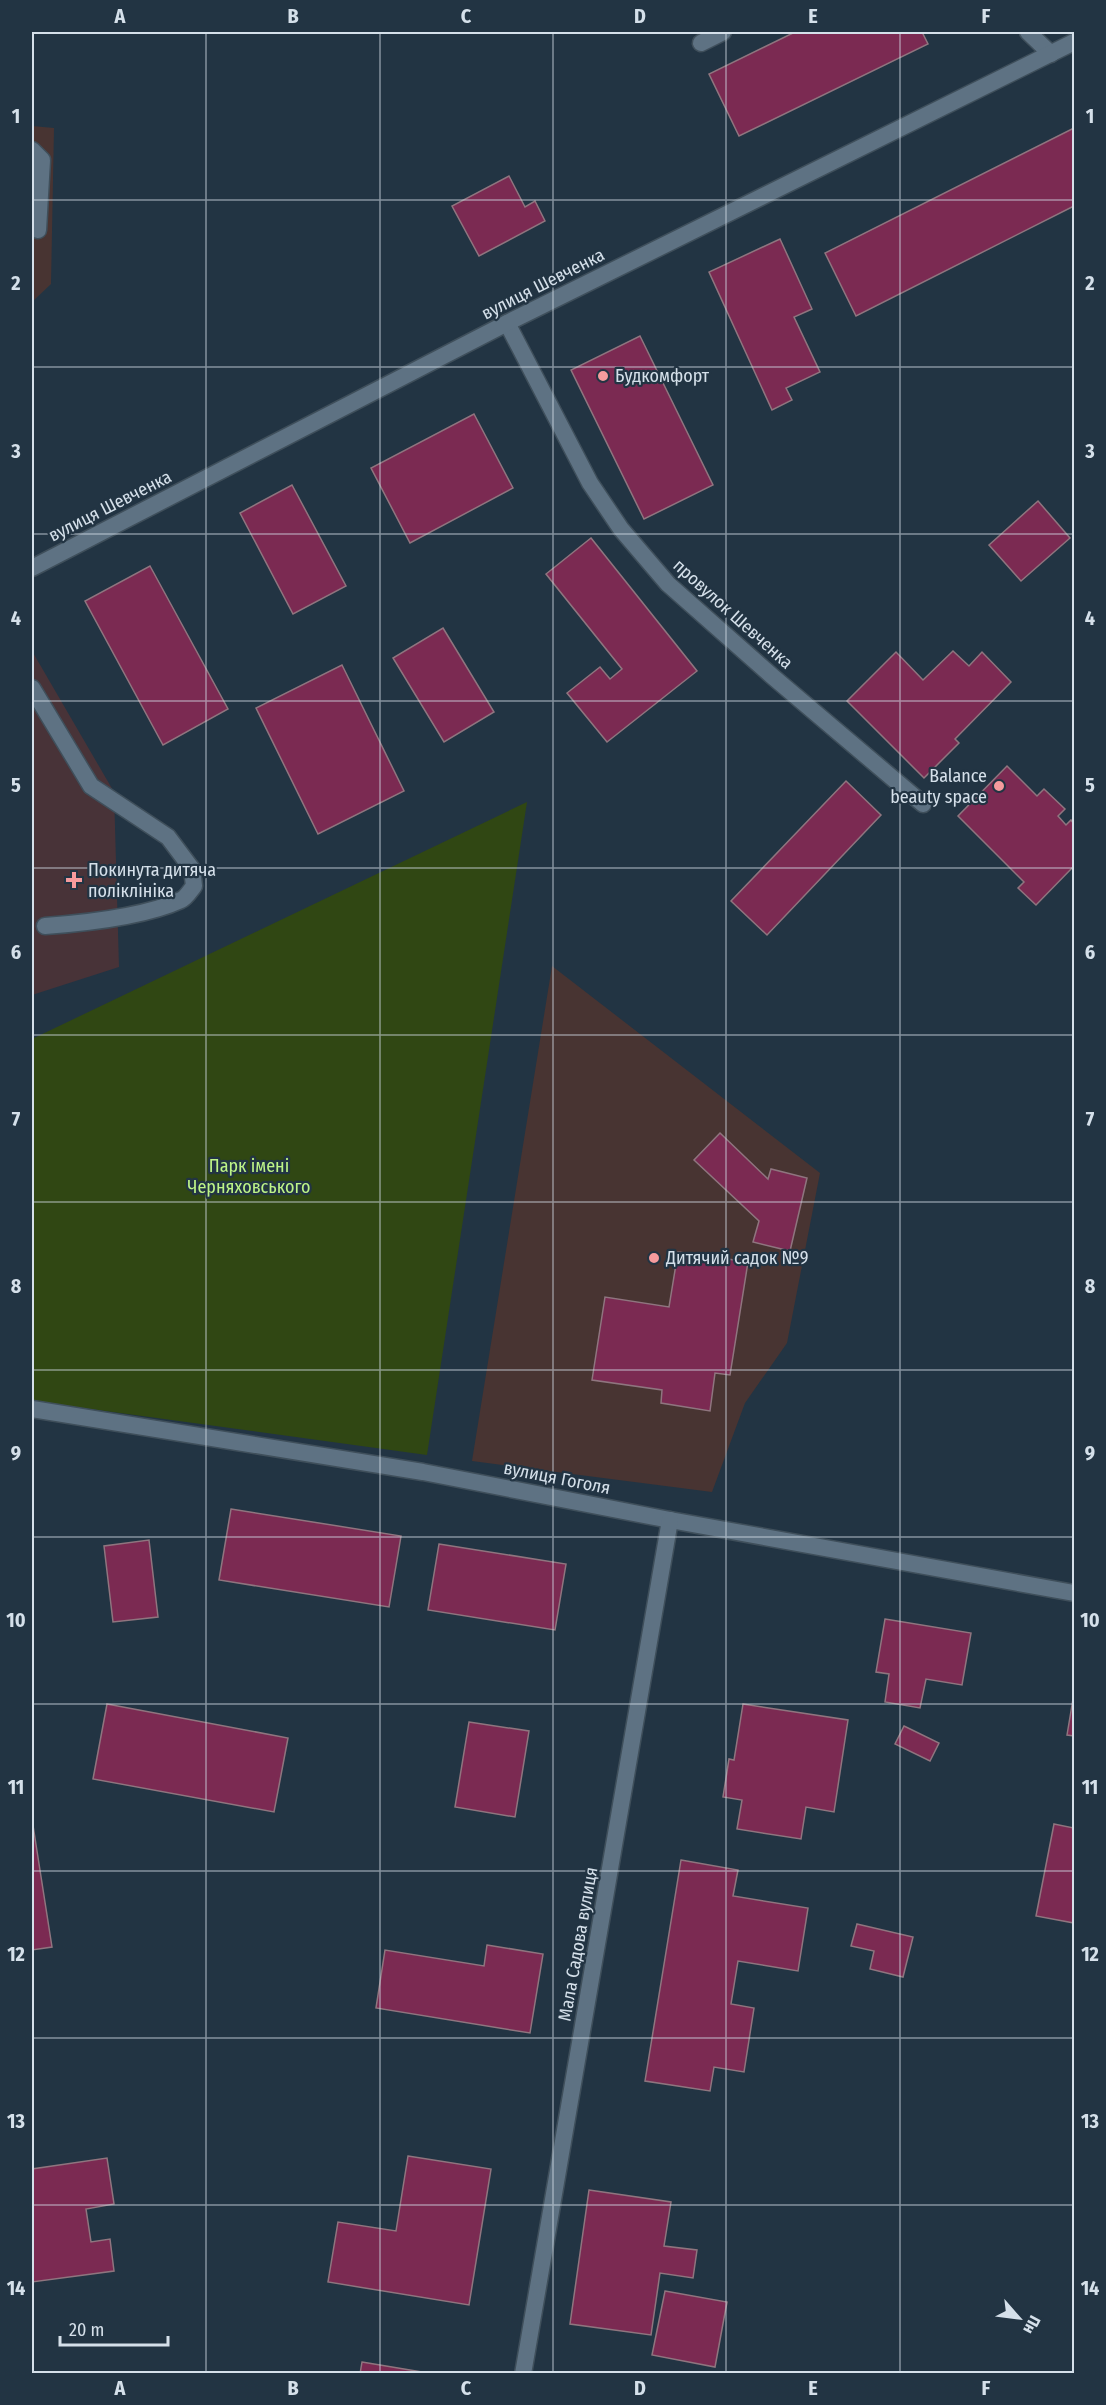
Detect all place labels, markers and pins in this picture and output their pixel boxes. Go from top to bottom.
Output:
place label: Будкомфорт [615,365,710,387]
marker: Будкомфорт [596,369,610,383]
place label: Balance beauty space [890,765,987,808]
marker: Balance beauty space [992,779,1006,793]
place label: Покинута дитяча поліклініка [88,859,216,902]
marker: Покинута дитяча поліклініка [65,871,83,889]
place label: Дитячий садок №9 [665,1247,808,1269]
marker: Дитячий садок №9 [647,1251,661,1265]

